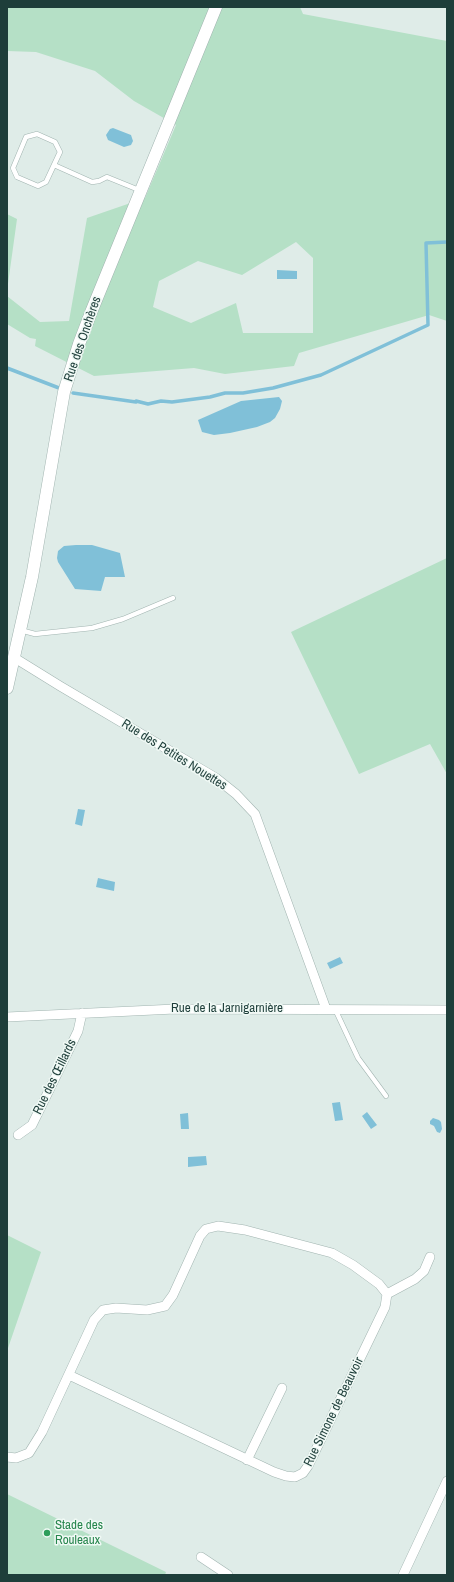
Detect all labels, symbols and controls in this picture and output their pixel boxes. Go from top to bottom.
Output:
street label: Rue des Onchères [61,294,105,384]
street label: Rue des Petites Nouettes [118,716,230,794]
street label: Rue de la Jarnigarnière [171,1001,283,1017]
street label: Rue des Œillards [30,1037,80,1117]
street label: Rue Simone de Beauvoir [301,1355,367,1469]
place label: Stade des Rouleaux [55,1518,103,1549]
marker: Stade des Rouleaux [42,1528,52,1538]

